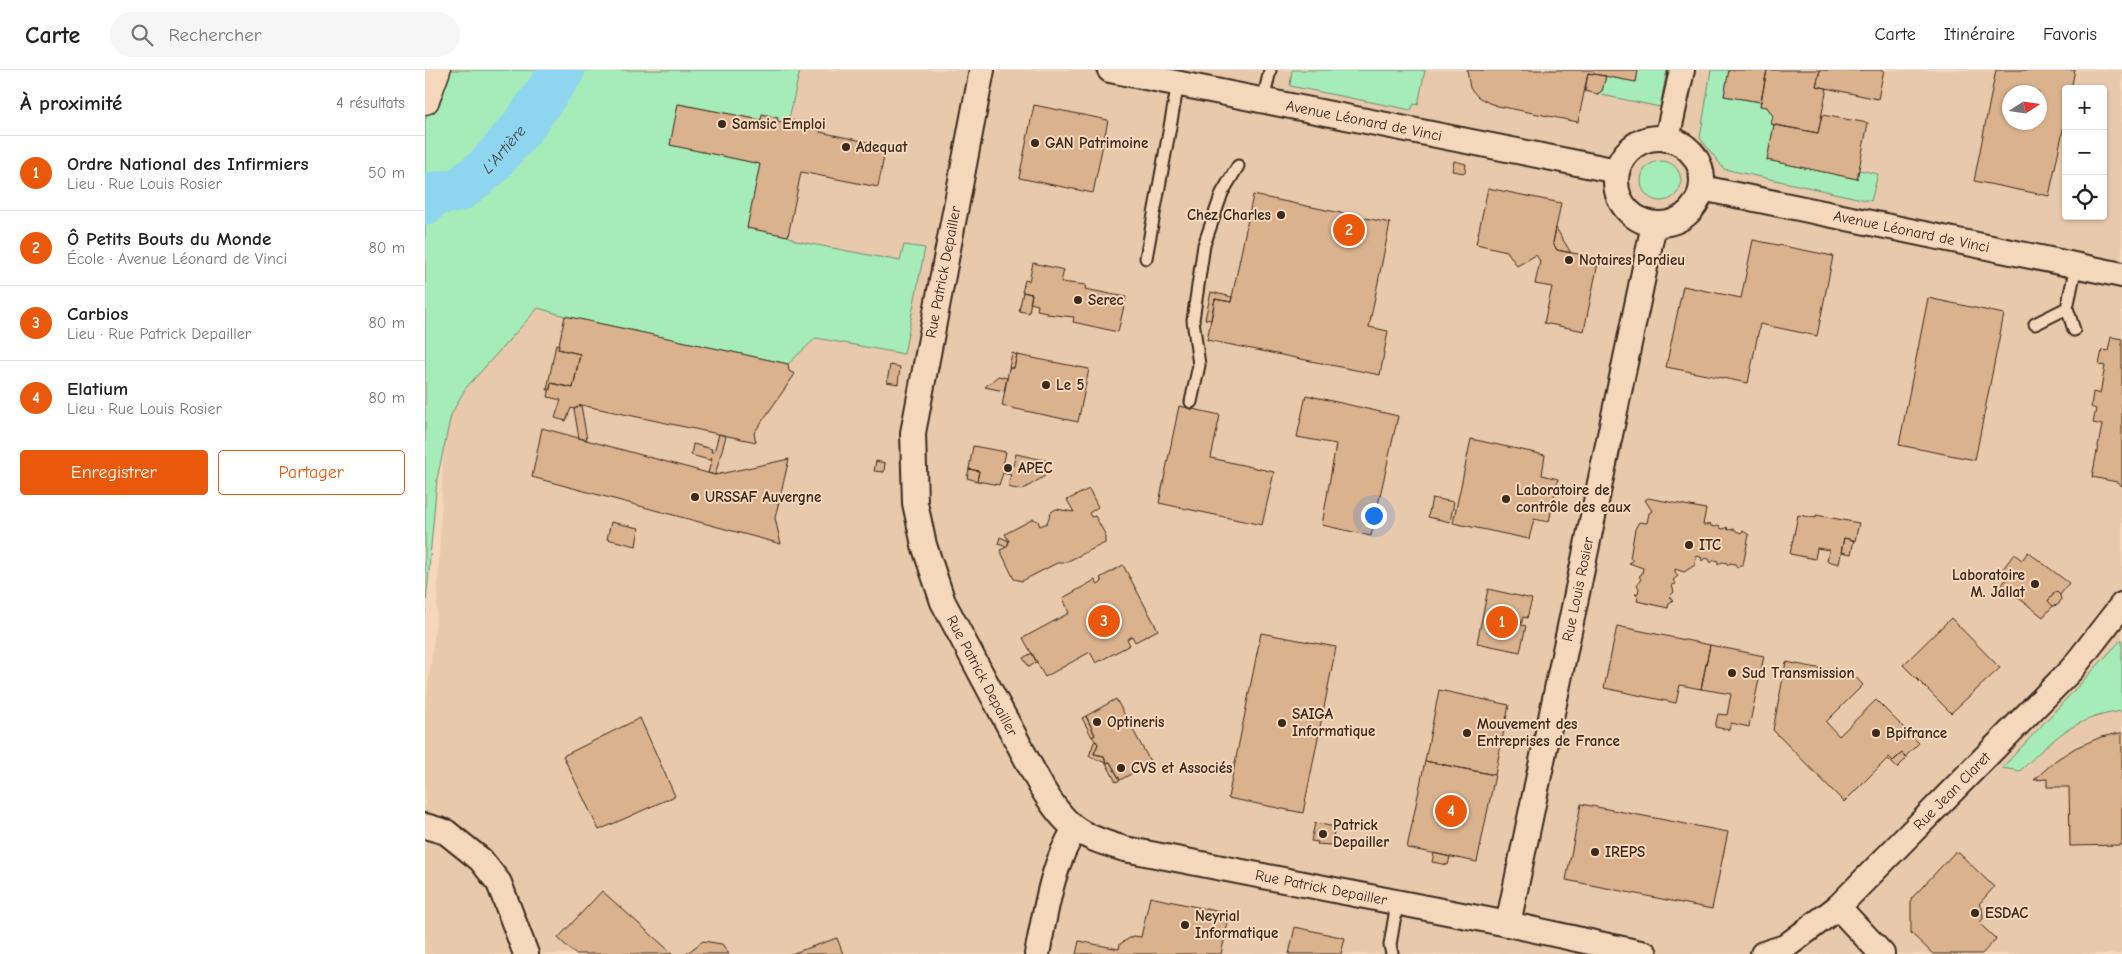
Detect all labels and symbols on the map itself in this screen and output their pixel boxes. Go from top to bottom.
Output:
north arrow [2002,85,2047,130]
street label: Avenue Léonard de Vinci [1284,96,1444,145]
place label: Samsic Emploi [732,115,826,133]
marker: Samsic Emploi [716,118,728,130]
water label: L'Artière [479,122,530,178]
place label: GAN Patrimoine [1045,134,1148,152]
marker: GAN Patrimoine [1029,137,1041,149]
place label: Adequat [856,138,909,156]
marker: Adequat [840,141,852,153]
street label: Rue Patrick Depailler [921,205,965,339]
place label: Chez Charles [1187,206,1271,224]
street label: Avenue Léonard de Vinci [1832,206,1991,256]
marker: Chez Charles [1275,209,1287,221]
pin: 2 [1333,211,1365,249]
place label: Notaires Pardieu [1579,251,1685,269]
marker: Notaires Pardieu [1563,254,1575,266]
place label: Serec [1088,291,1124,309]
marker: Serec [1072,294,1084,306]
place label: Le 5 [1056,376,1084,394]
marker: Le 5 [1040,379,1052,391]
place label: APEC [1018,459,1053,477]
marker: APEC [1002,462,1014,474]
place label: Laboratoire de contrôle des eaux [1516,481,1631,516]
place label: URSSAF Auvergne [705,488,821,506]
marker: URSSAF Auvergne [689,491,701,503]
marker: Laboratoire de contrôle des eaux [1500,493,1512,505]
your location [1361,503,1387,529]
street label: Rue Louis Rosier [1558,535,1598,643]
place label: ITC [1699,536,1721,554]
marker: ITC [1683,539,1695,551]
place label: Laboratoire M. Jallat [1952,566,2026,601]
marker: Laboratoire M. Jallat [2029,578,2041,590]
pin: 3 [1088,602,1120,640]
pin: 1 [1486,603,1518,641]
street label: Rue Patrick Depailler [943,612,1022,739]
place label: Sud Transmission [1742,664,1855,682]
marker: Sud Transmission [1726,667,1738,679]
place label: SAIGA Informatique [1292,705,1375,740]
place label: Optineris [1107,713,1164,731]
place label: Mouvement des Entreprises de France [1477,715,1620,750]
marker: Optineris [1091,716,1103,728]
marker: SAIGA Informatique [1276,717,1288,729]
place label: Bpifrance [1886,724,1947,742]
marker: Mouvement des Entreprises de France [1461,727,1473,739]
marker: Bpifrance [1870,727,1882,739]
street label: Rue Jean Claret [1910,748,1995,834]
place label: CVS et Associés [1131,759,1232,777]
marker: CVS et Associés [1115,762,1127,774]
pin: 4 [1435,792,1467,830]
place label: Patrick Depailler [1333,816,1389,851]
marker: Patrick Depailler [1317,828,1329,840]
place label: IREPS [1605,843,1645,861]
marker: IREPS [1589,846,1601,858]
street label: Rue Patrick Depailler [1254,866,1389,909]
place label: ESDAC [1985,904,2028,922]
place label: Neyrial Informatique [1195,907,1278,942]
marker: ESDAC [1969,907,1981,919]
marker: Neyrial Informatique [1179,919,1191,931]

